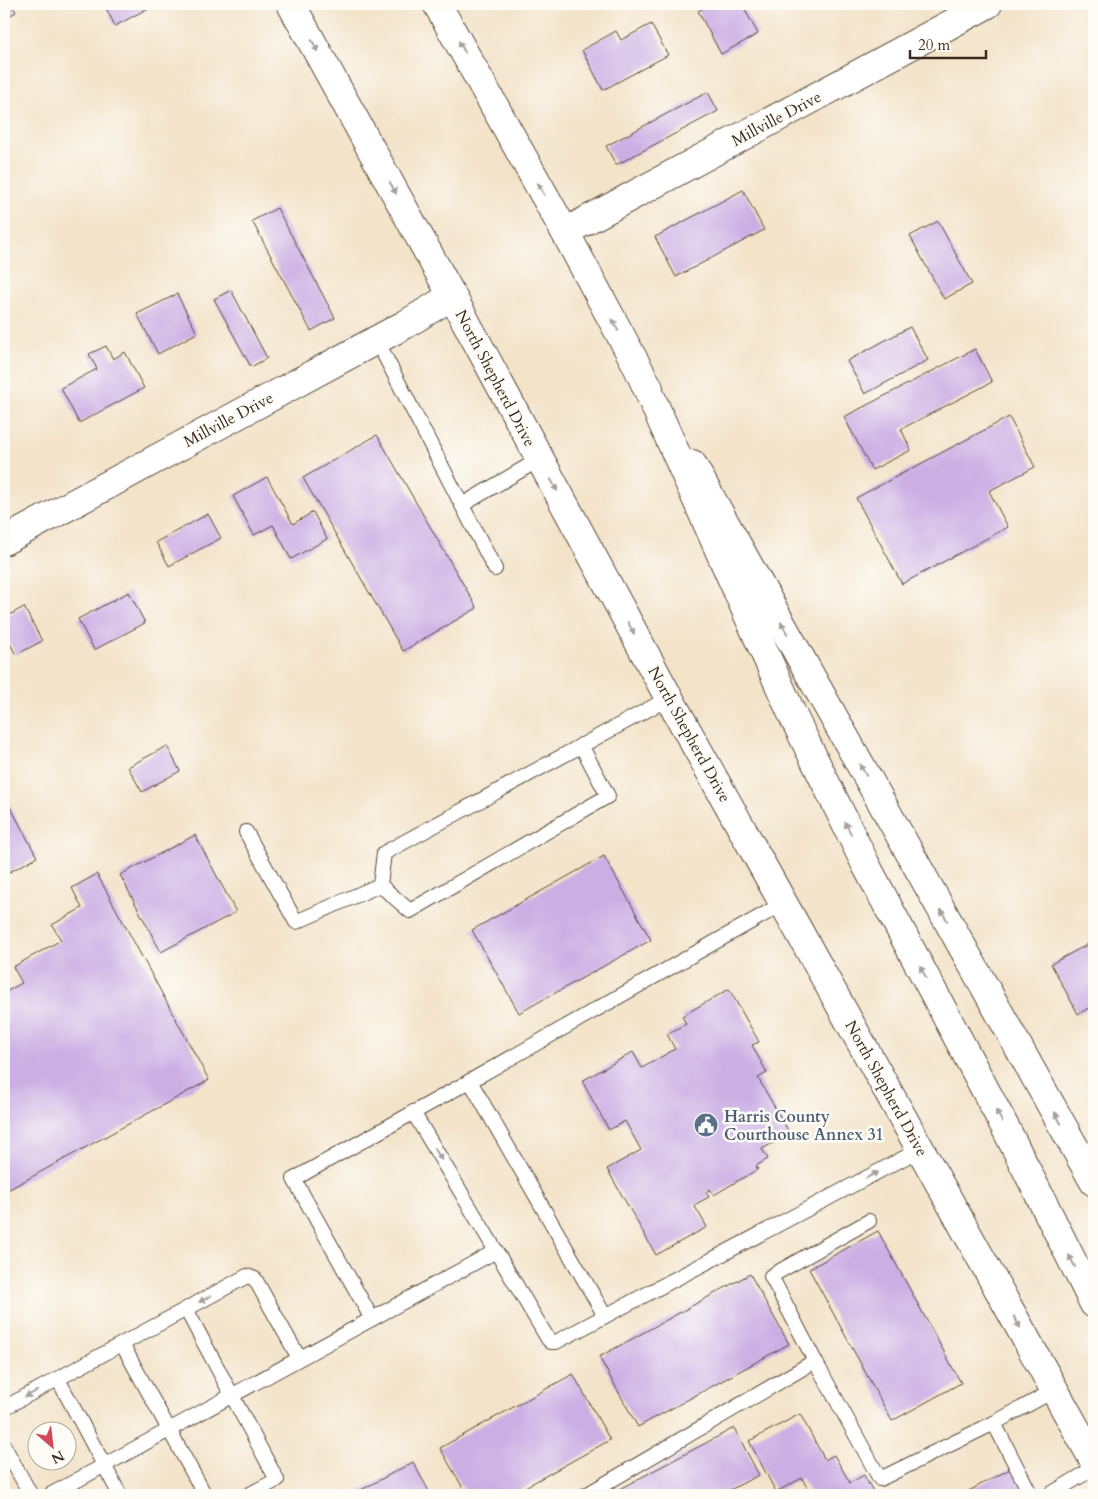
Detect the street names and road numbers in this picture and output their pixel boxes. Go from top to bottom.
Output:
street label: Millville Drive [728,86,825,152]
street label: North Shepherd Drive [450,306,541,451]
street label: Millville Drive [180,387,277,453]
street label: North Shepherd Drive [643,663,736,806]
street label: North Shepherd Drive [840,1017,933,1160]

